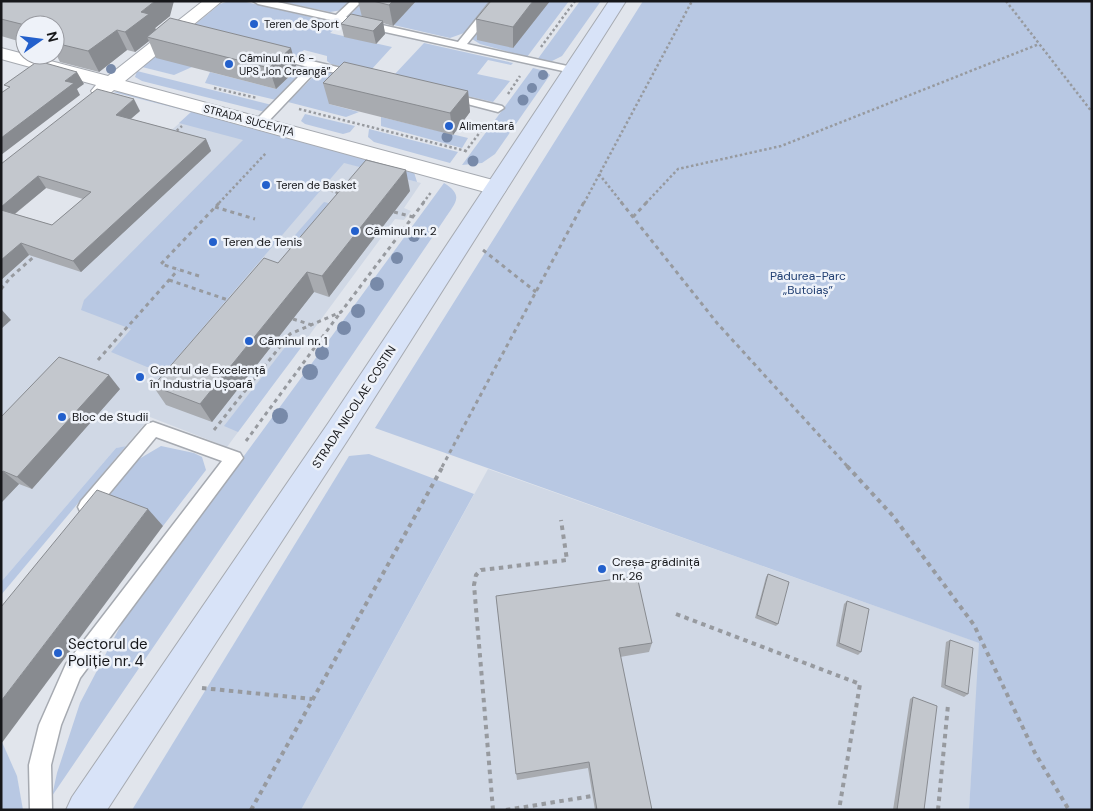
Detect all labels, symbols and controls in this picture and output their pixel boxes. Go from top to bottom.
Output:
north arrow [15,15,65,65]
place label: Teren de Sport [264,17,339,31]
marker: Teren de Sport [248,18,260,30]
text: N [43,30,63,44]
place label: Căminul nr. 6 - UPS „Ion Creangă” [239,51,331,78]
marker: Căminul nr. 6 - UPS „Ion Creangă” [223,58,235,70]
street label: STRADA SUCEVIȚA [202,101,296,139]
place label: Alimentară [459,119,514,133]
marker: Alimentară [443,120,455,132]
place label: Teren de Basket [276,178,357,192]
marker: Teren de Basket [260,179,272,191]
place label: Căminul nr. 2 [365,223,437,239]
marker: Căminul nr. 2 [349,225,361,237]
place label: Teren de Tenis [223,234,302,250]
marker: Teren de Tenis [207,236,219,248]
park label: Pădurea-Parc „Butoiaș” [770,268,846,298]
place label: Căminul nr. 1 [259,333,328,349]
marker: Căminul nr. 1 [243,335,255,347]
street label: STRADA NICOLAE COSTIN [308,343,400,471]
place label: Centrul de Excelență în Industria Ușoară [149,362,266,392]
marker: Centrul de Excelență în Industria Ușoară [134,371,146,383]
place label: Bloc de Studii [72,409,149,425]
marker: Bloc de Studii [56,411,68,423]
place label: Creșa-grădiniță nr. 26 [612,554,700,584]
marker: Creșa-grădiniță nr. 26 [596,563,608,575]
place label: Sectorul de Poliție nr. 4 [68,634,148,671]
marker: Sectorul de Poliție nr. 4 [52,647,64,659]

